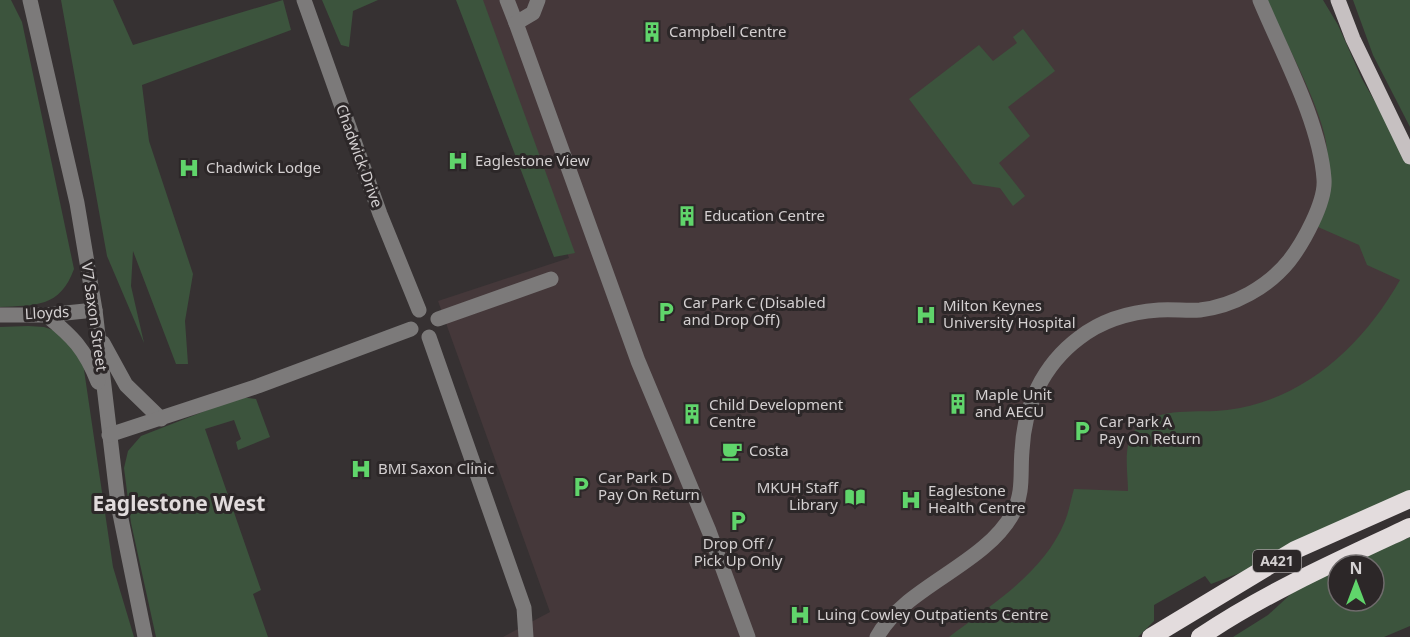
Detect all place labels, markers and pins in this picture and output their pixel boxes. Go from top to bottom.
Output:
building icon: Campbell Centre [640,20,664,44]
place label: Campbell Centre [669,21,786,41]
hospital icon: Eaglestone View [446,149,470,173]
place label: Eaglestone View [475,150,590,170]
hospital icon: Chadwick Lodge [177,156,201,180]
place label: Chadwick Lodge [206,157,321,177]
building icon: Education Centre [675,204,699,228]
place label: Education Centre [704,205,825,225]
place label: Car Park C (Disabled and Drop Off) [683,292,826,329]
place label: Milton Keynes University Hospital [943,295,1076,332]
parking icon: Car Park C (Disabled and Drop Off) [654,300,678,324]
hospital icon: Milton Keynes University Hospital [914,303,938,327]
place label: Maple Unit and AECU [975,384,1053,421]
building icon: Maple Unit and AECU [946,392,970,416]
place label: Child Development Centre [709,394,844,431]
building icon: Child Development Centre [680,402,704,426]
place label: Car Park A Pay On Return [1099,411,1201,448]
parking icon: Car Park A Pay On Return [1070,419,1094,443]
cafe icon: Costa [720,439,744,463]
place label: Costa [749,440,789,460]
hospital icon: BMI Saxon Clinic [349,457,373,481]
place label: BMI Saxon Clinic [378,458,494,478]
place label: Car Park D Pay On Return [598,467,700,504]
parking icon: Car Park D Pay On Return [569,475,593,499]
place label: MKUH Staff Library [757,477,839,514]
place label: Eaglestone Health Centre [928,480,1025,517]
library icon: MKUH Staff Library [843,485,867,509]
hospital icon: Eaglestone Health Centre [899,488,923,512]
parking icon: Drop Off / Pick Up Only [726,509,750,533]
place label: Drop Off / Pick Up Only [694,533,783,570]
hospital icon: Luing Cowley Outpatients Centre [788,603,812,627]
place label: Luing Cowley Outpatients Centre [817,604,1049,624]

